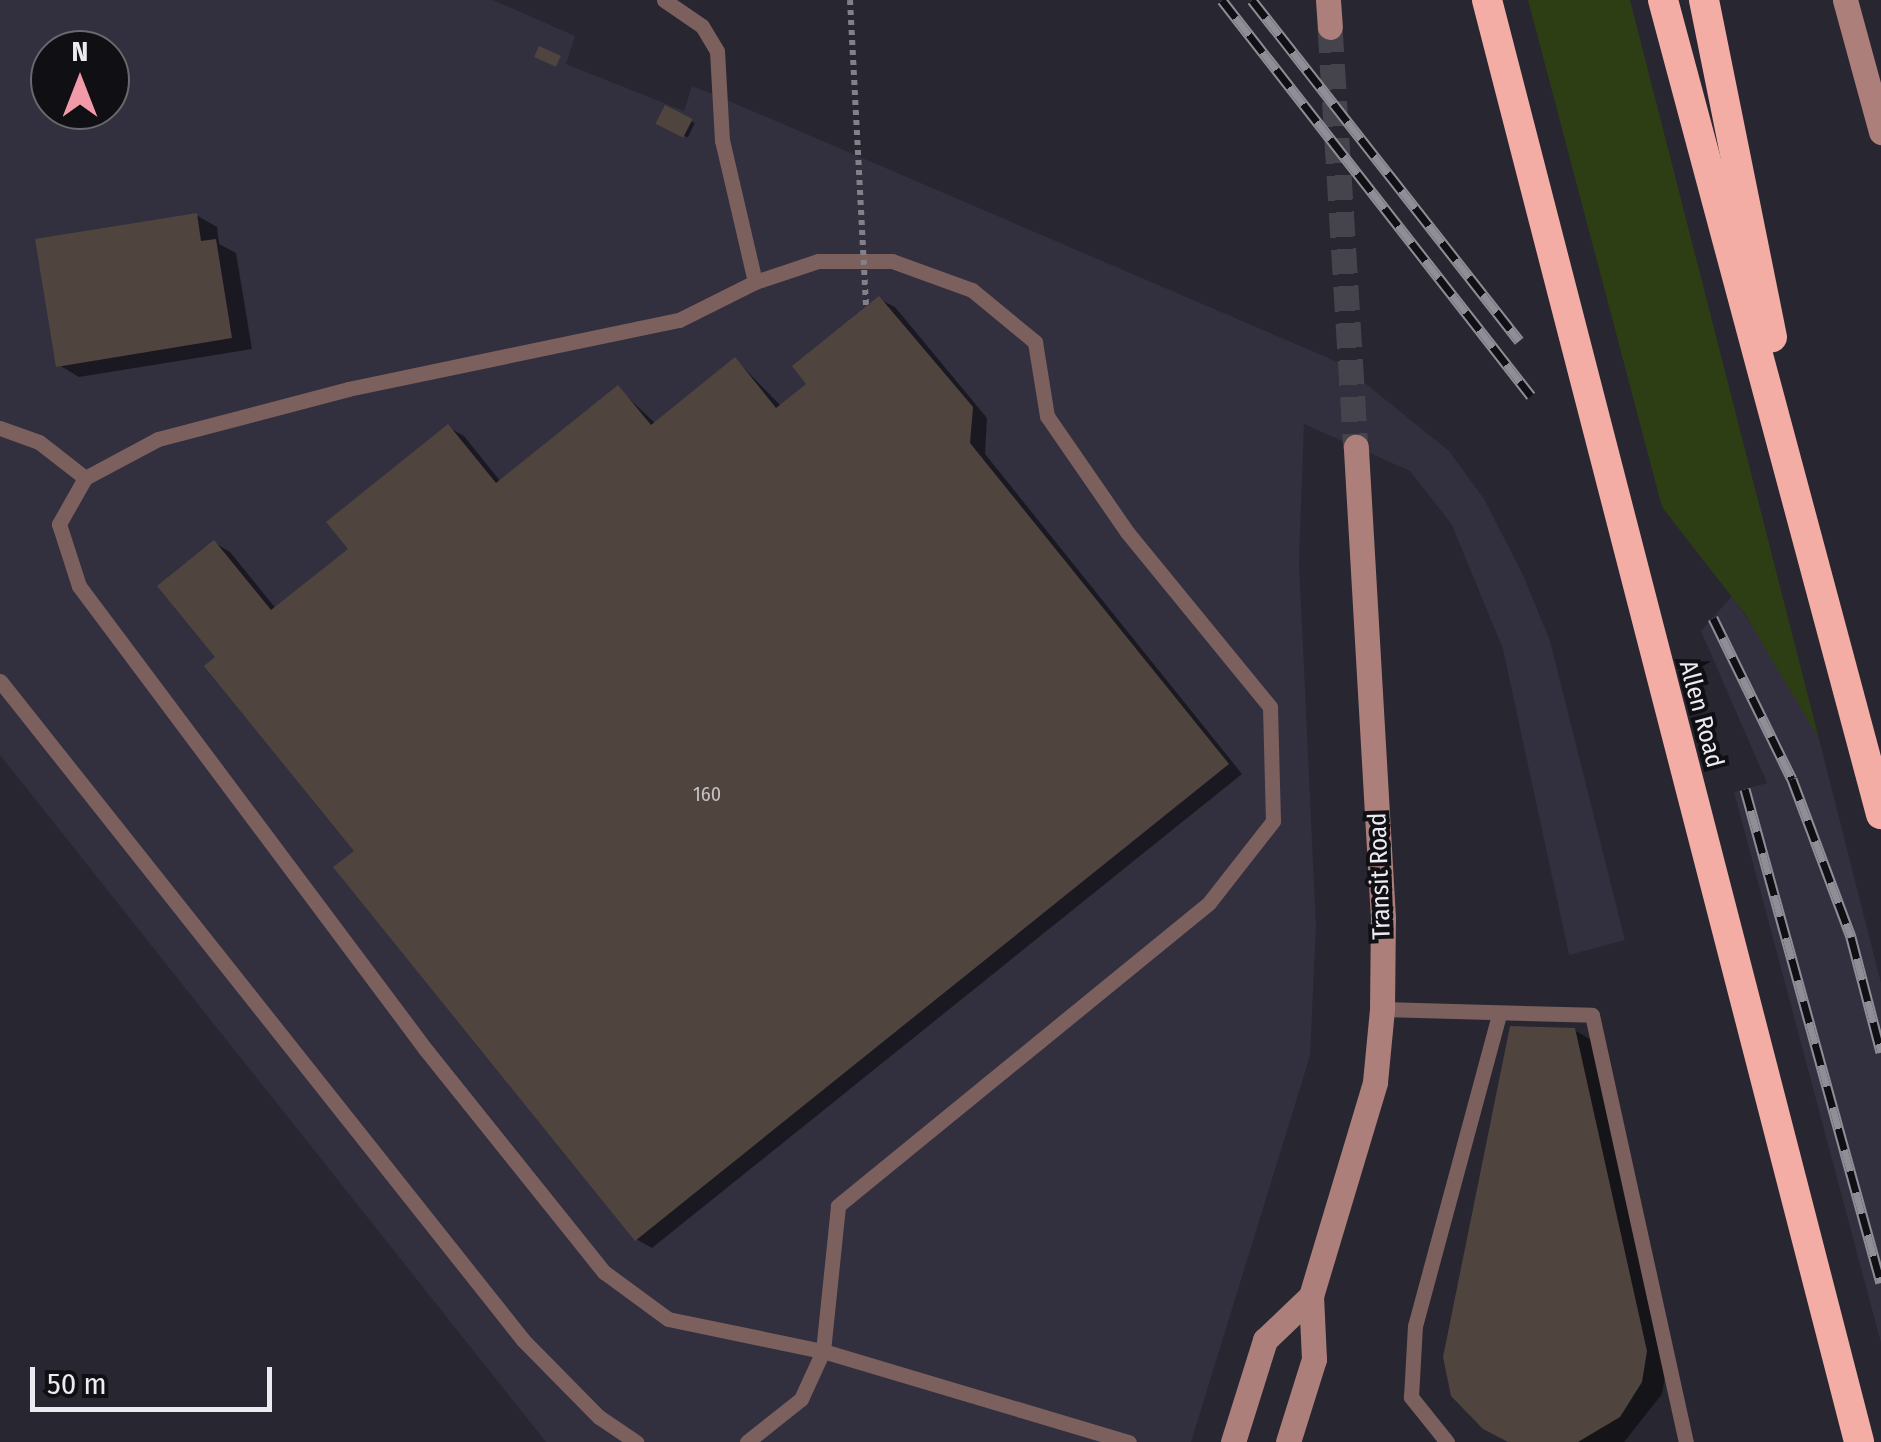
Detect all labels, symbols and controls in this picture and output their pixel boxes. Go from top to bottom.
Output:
north arrow [30,30,130,130]
text: N [72,35,88,68]
street label: Allen Road [1672,657,1730,771]
house number: 160 [693,782,721,806]
street label: Transit Road [1363,812,1397,940]
scale bar [35,1347,278,1409]
text: 50 m [47,1366,107,1402]

